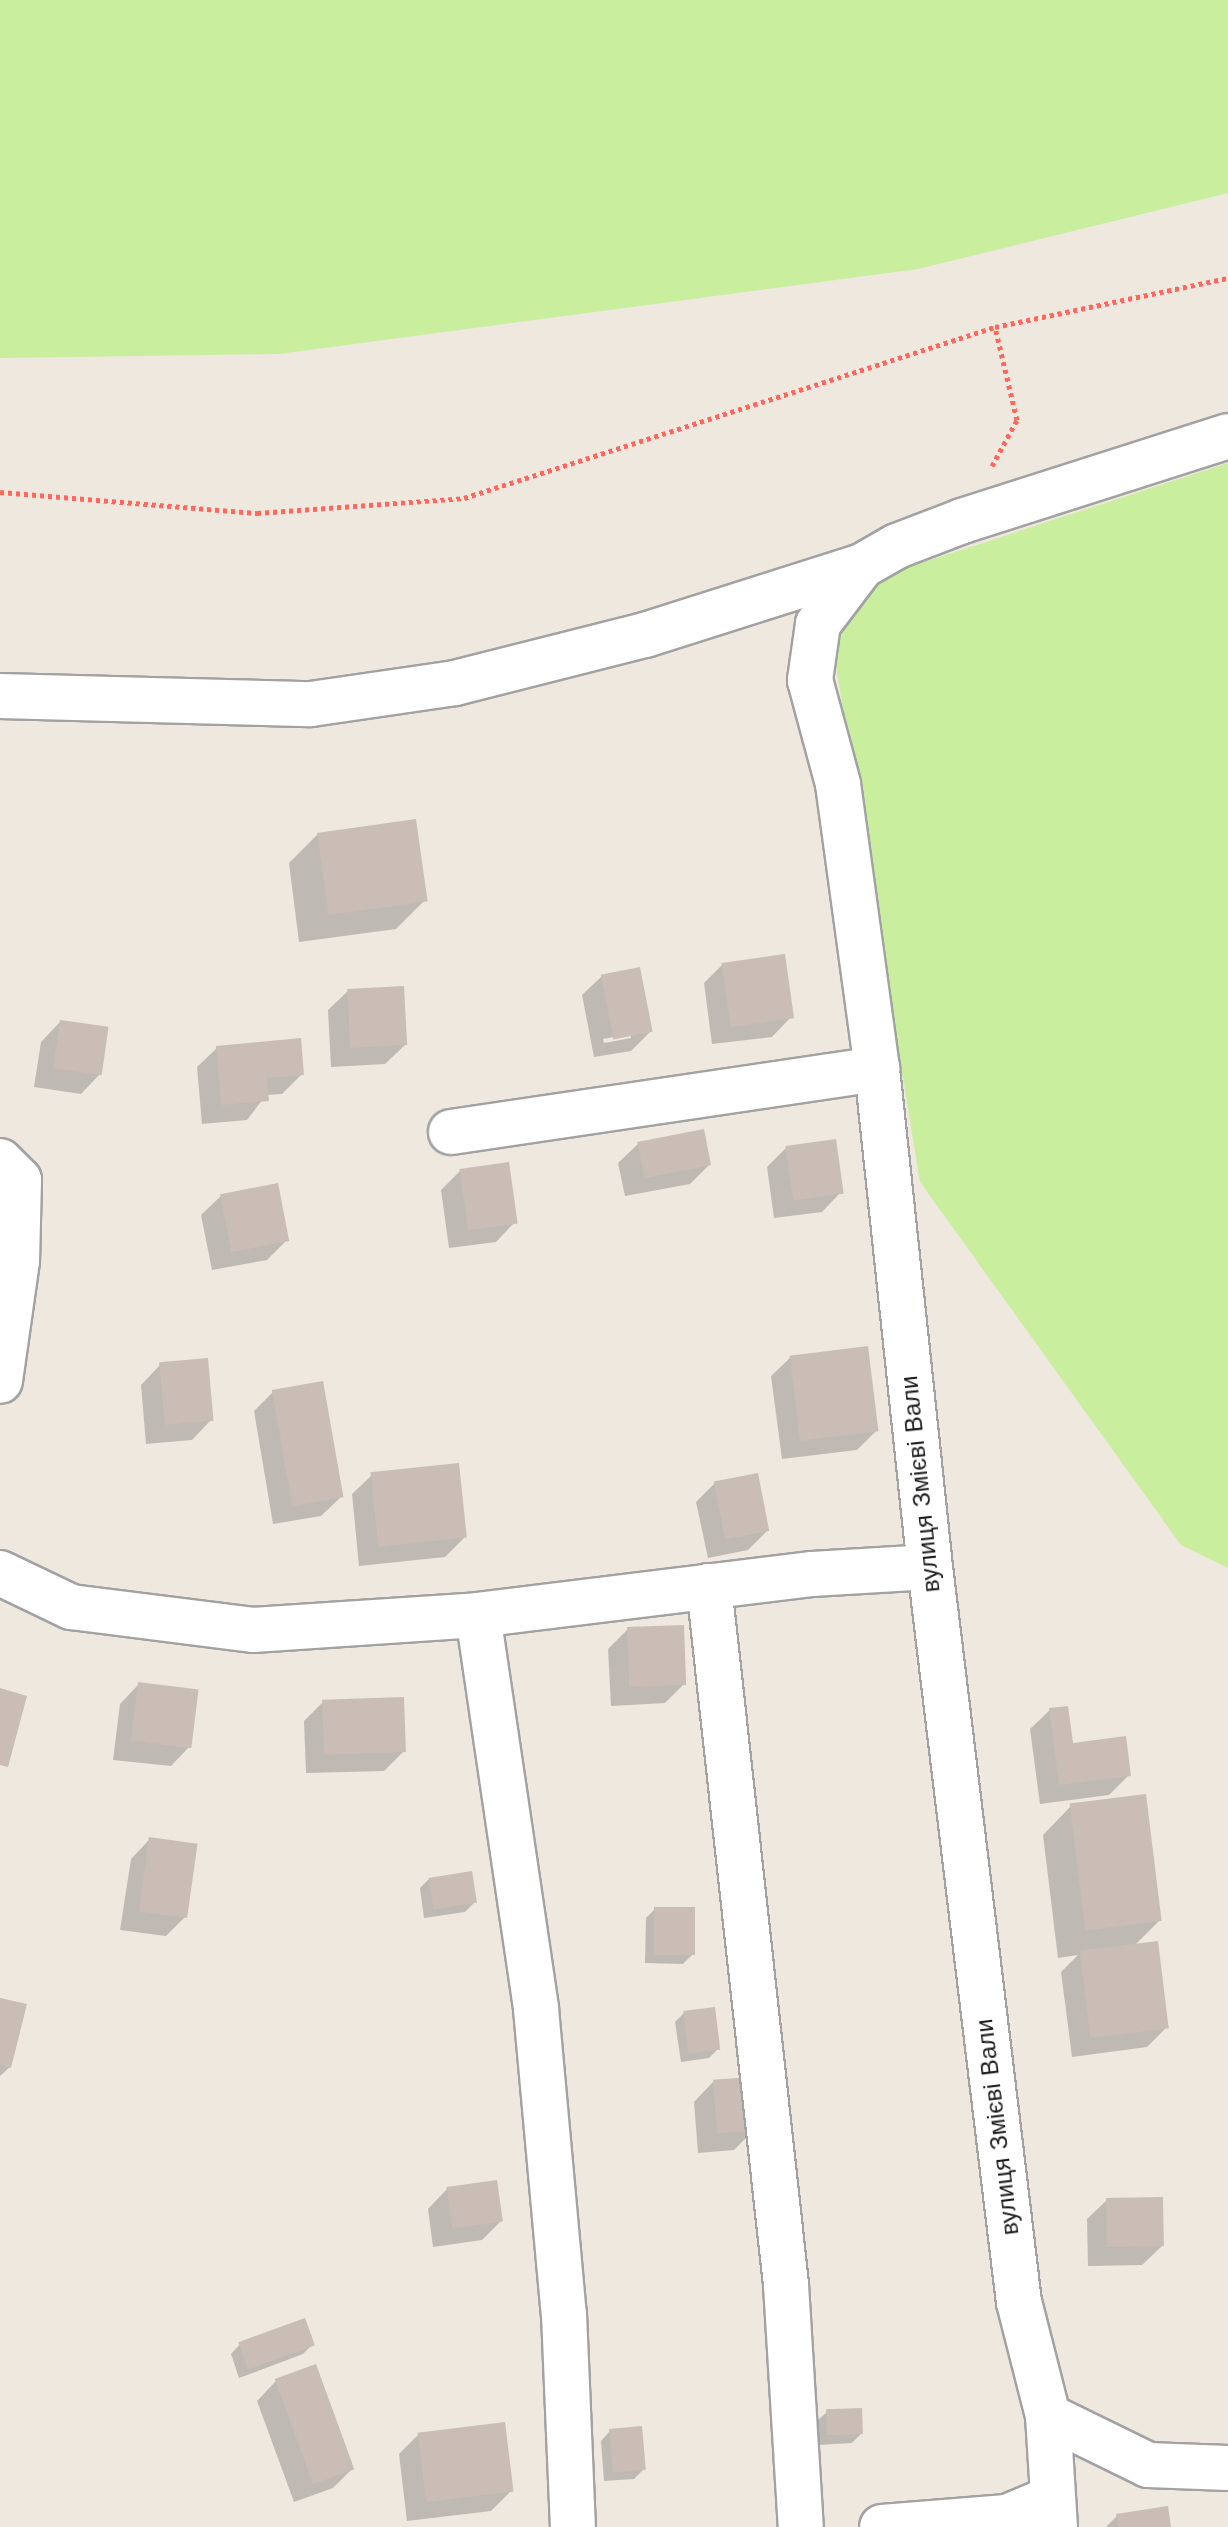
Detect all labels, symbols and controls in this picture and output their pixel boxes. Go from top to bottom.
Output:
street label: вулиця Змієві Вали [895,1374,947,1594]
street label: вулиця Змієві Вали [970,2017,1026,2237]

